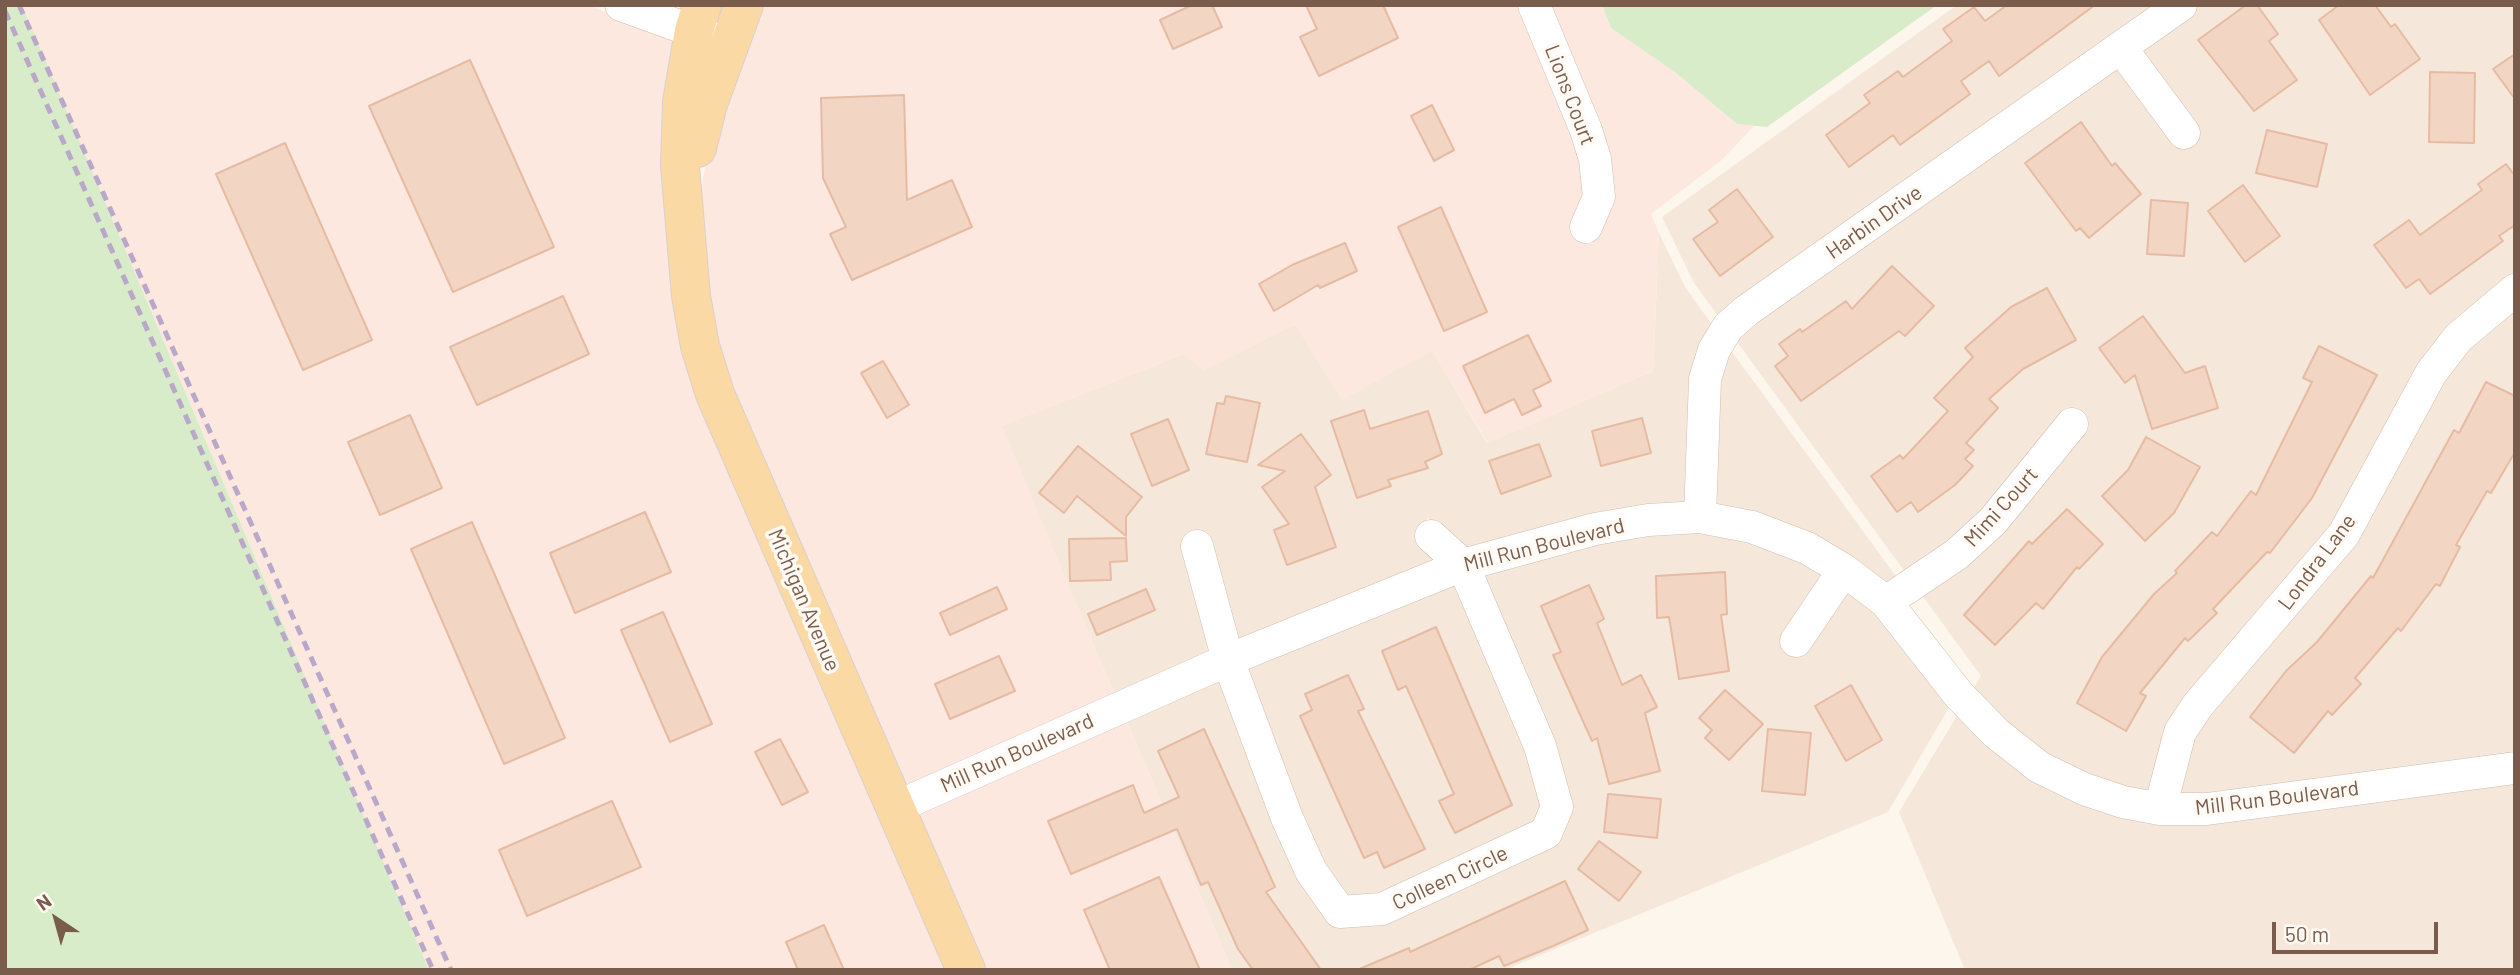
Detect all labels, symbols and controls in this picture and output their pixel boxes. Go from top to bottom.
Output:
street label: Lions Court [1539,41,1601,149]
street label: Harbin Drive [1821,180,1927,264]
street label: Mimi Court [1959,462,2043,552]
street label: Londra Lane [2273,509,2361,615]
street label: Mill Run Boulevard [1461,513,1627,577]
street label: Michigan Avenue [763,525,845,675]
street label: Mill Run Boulevard [937,708,1097,798]
street label: Mill Run Boulevard [2194,775,2360,821]
street label: Colleen Circle [1388,840,1512,916]
north arrow [21,884,91,954]
text: N [31,889,55,915]
scale bar [2275,908,2441,952]
text: 50 m [2285,921,2329,946]

